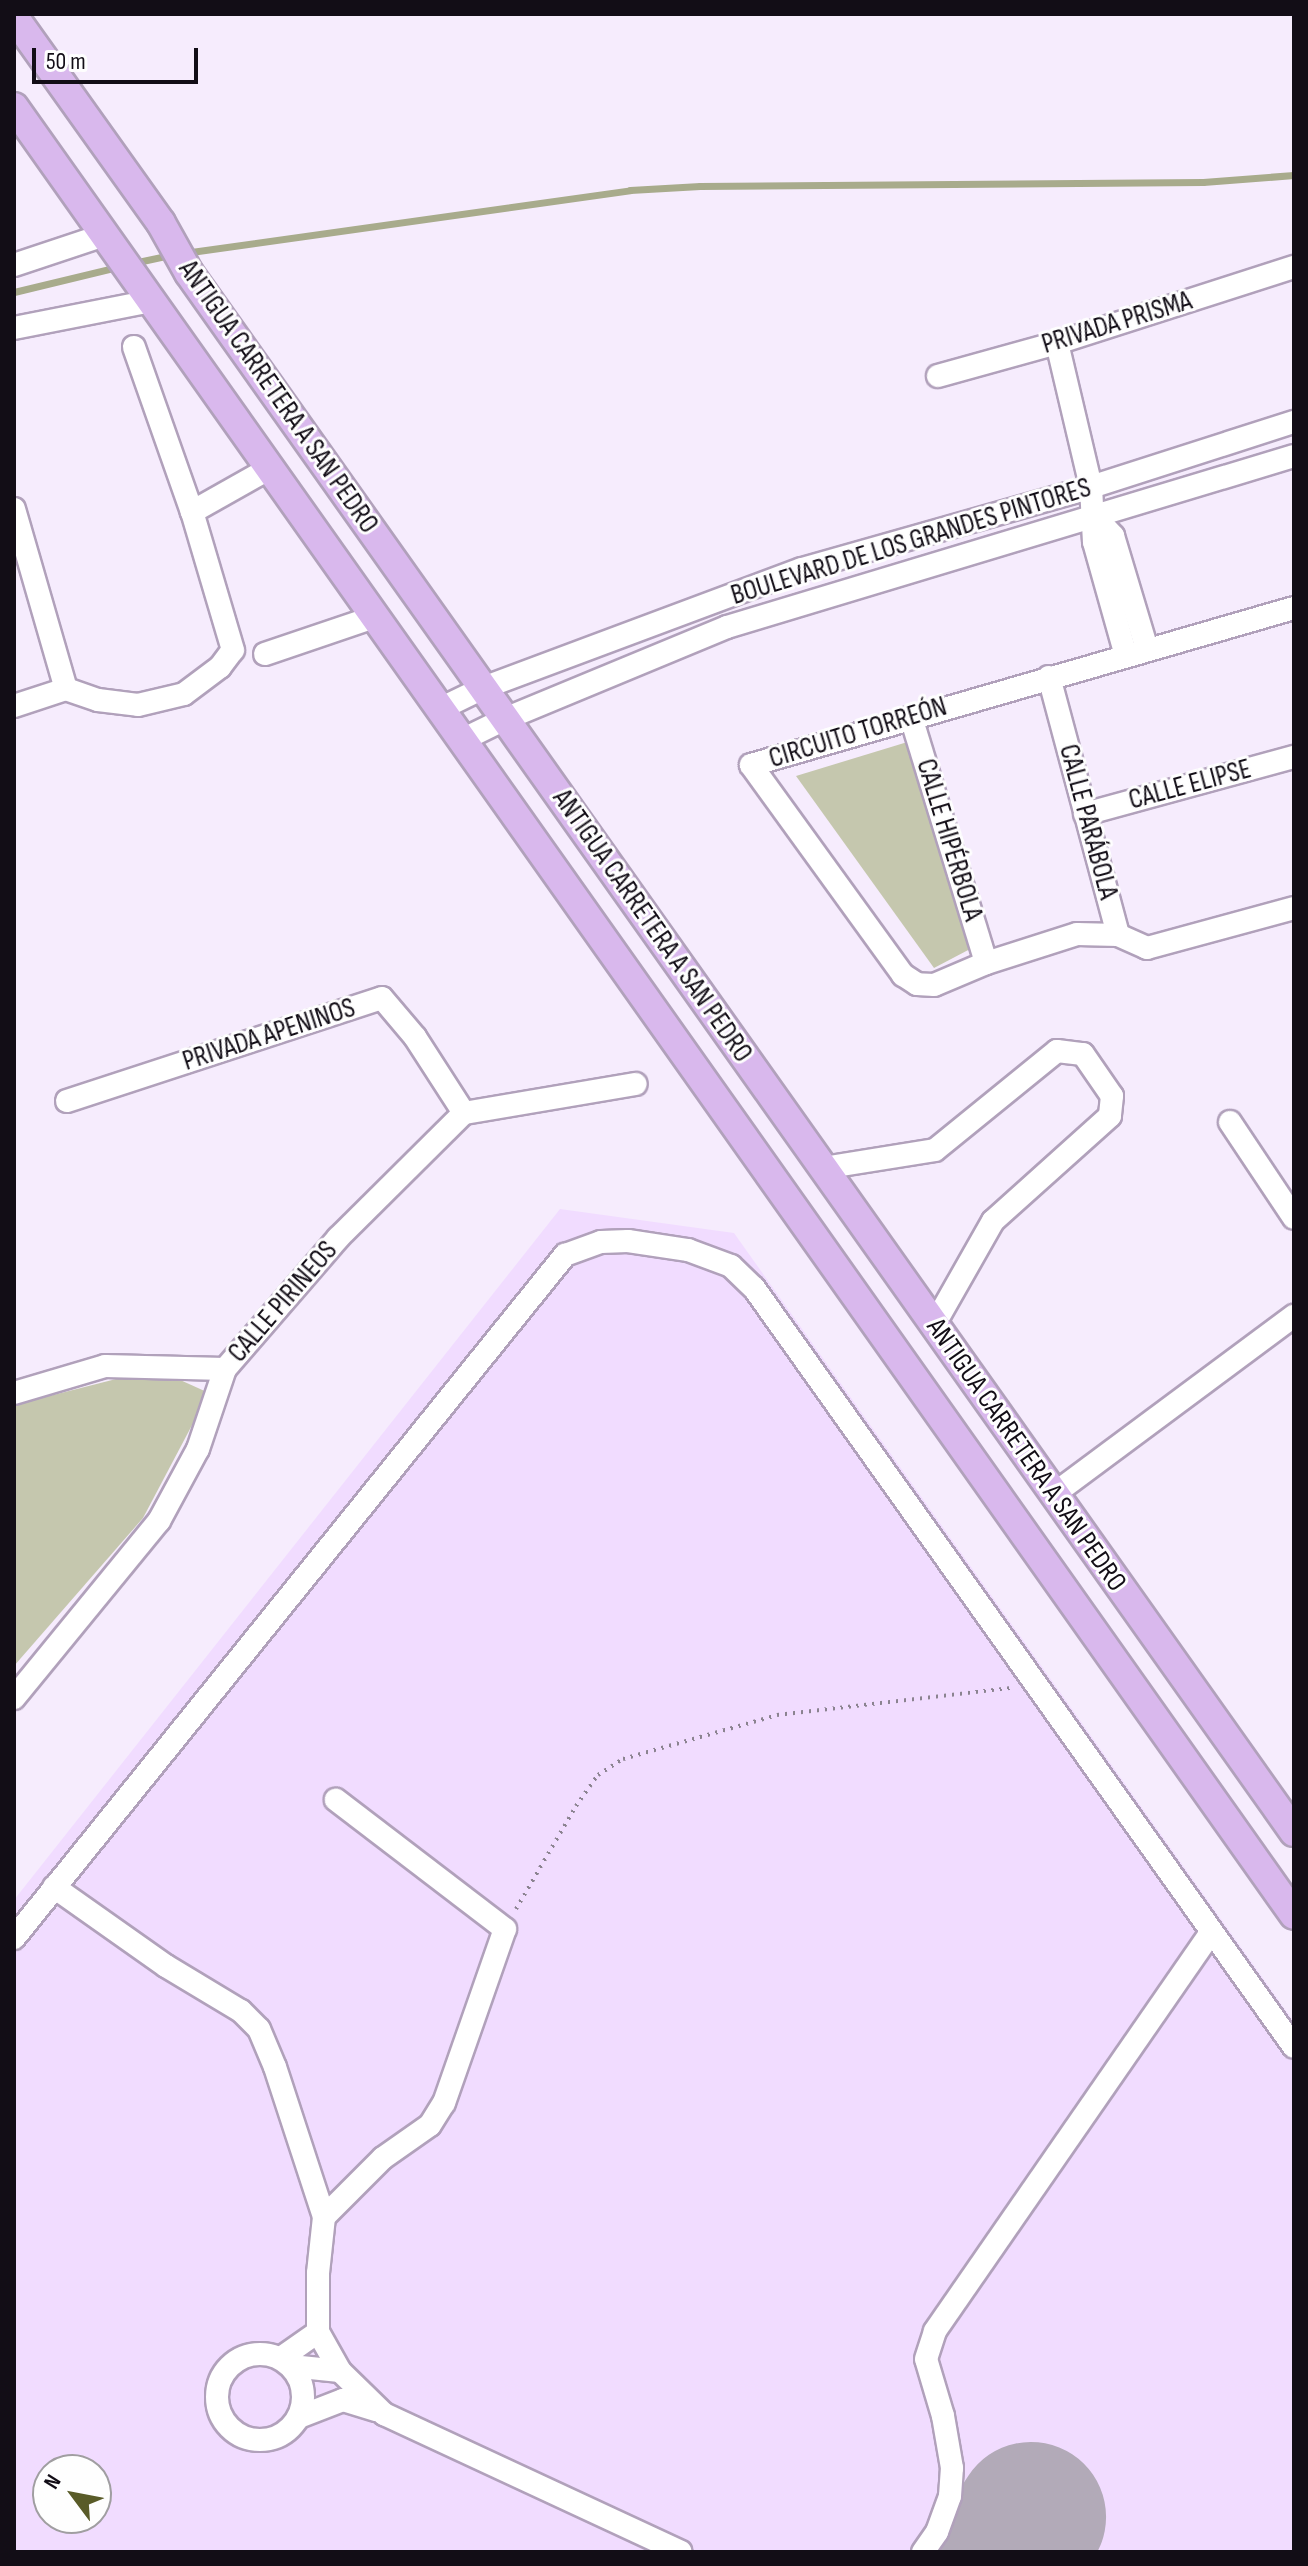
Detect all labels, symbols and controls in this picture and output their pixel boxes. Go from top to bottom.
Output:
scale bar [36,32,202,82]
text: 50 m [46,47,86,76]
street label: ANTIGUA CARRETERA A SAN PEDRO [171,254,385,540]
street label: PRIVADA PRISMA [1038,284,1196,362]
street label: BOULEVARD DE LOS GRANDES PINTORES [727,471,1095,613]
street label: CIRCUITO TORREÓN [765,690,951,776]
street label: CALLE PARÁBOLA [1051,741,1125,903]
street label: CALLE ELIPSE [1125,753,1255,817]
street label: CALLE HIPÉRBOLA [908,755,990,925]
street label: ANTIGUA CARRETERA A SAN PEDRO [545,783,759,1069]
street label: PRIVADA APENINOS [179,991,359,1079]
street label: CALLE PIRINEOS [221,1235,345,1369]
street label: ANTIGUA CARRETERA A SAN PEDRO [919,1312,1133,1598]
north arrow [32,2454,112,2534]
text: N [38,2470,67,2494]

